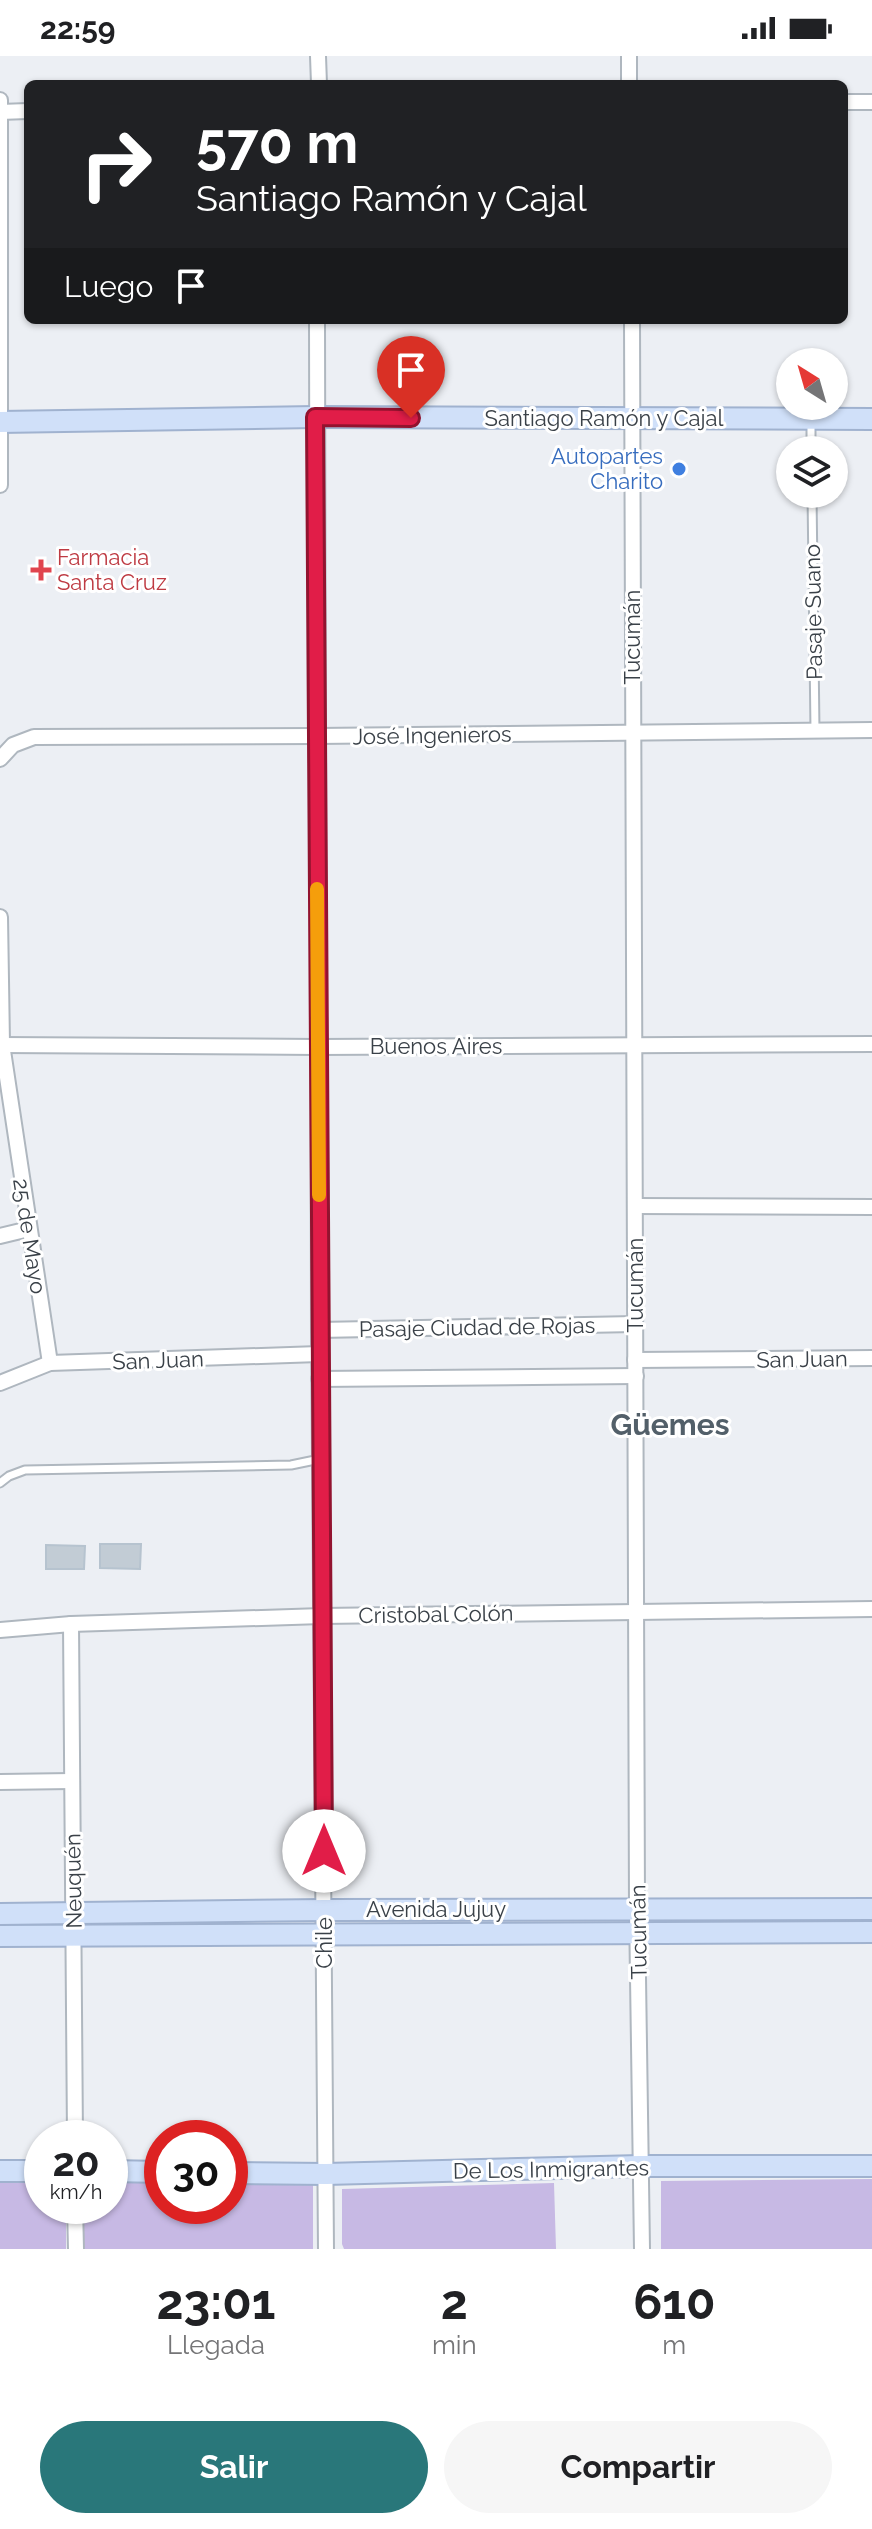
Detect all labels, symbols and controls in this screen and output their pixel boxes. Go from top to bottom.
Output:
text: 22:59 [40,11,116,46]
text: 570 m [196,110,358,176]
icon: right [64,112,168,216]
text: Santiago Ramón y Cajal [196,177,587,219]
icon: arrive [169,264,213,308]
text: Luego [64,269,153,304]
pin [377,336,445,418]
icon: arrive [389,348,433,392]
north arrow [776,348,848,420]
map controls [776,348,848,508]
street label: Santiago Ramón y Cajal [485,405,723,431]
button: layers [776,436,848,508]
place label: Autopartes Charito [551,443,663,494]
marker: Autopartes Charito [670,460,688,478]
place label: Farmacia Santa Cruz [57,544,167,595]
street label: Pasaje Suano [799,544,827,680]
marker: Farmacia Santa Cruz [32,561,50,579]
street label: Tucumán [619,590,645,684]
street label: José Ingenieros [352,721,512,749]
street label: Buenos Aires [370,1033,502,1059]
street label: 25 de Mayo [8,1176,52,1296]
street label: Tucumán [622,1238,648,1332]
street label: Pasaje Ciudad de Rojas [359,1312,595,1342]
street label: San Juan [112,1345,204,1375]
street label: San Juan [756,1345,848,1373]
district label: Güemes [611,1407,729,1442]
street label: Cristobal Colón [358,1600,514,1628]
position arrow [282,1809,366,1893]
street label: Neuquén [59,1833,87,1929]
street label: Tucumán [624,1884,652,1980]
street label: Avenida Jujuy [366,1896,506,1922]
street label: Chile [311,1917,337,1969]
speed limit sign: 30 [144,2120,248,2224]
text: 20 [52,2138,100,2185]
street label: De Los Inmigrantes [453,2154,649,2184]
text: km/h [50,2180,102,2204]
text: 23:01 [157,2274,275,2330]
text: 2 [441,2274,468,2330]
text: 610 [633,2274,715,2330]
text: Llegada [167,2330,265,2360]
text: min [432,2330,477,2360]
text: m [662,2330,686,2360]
button: Salir [40,2421,428,2513]
button: Compartir [444,2421,832,2513]

